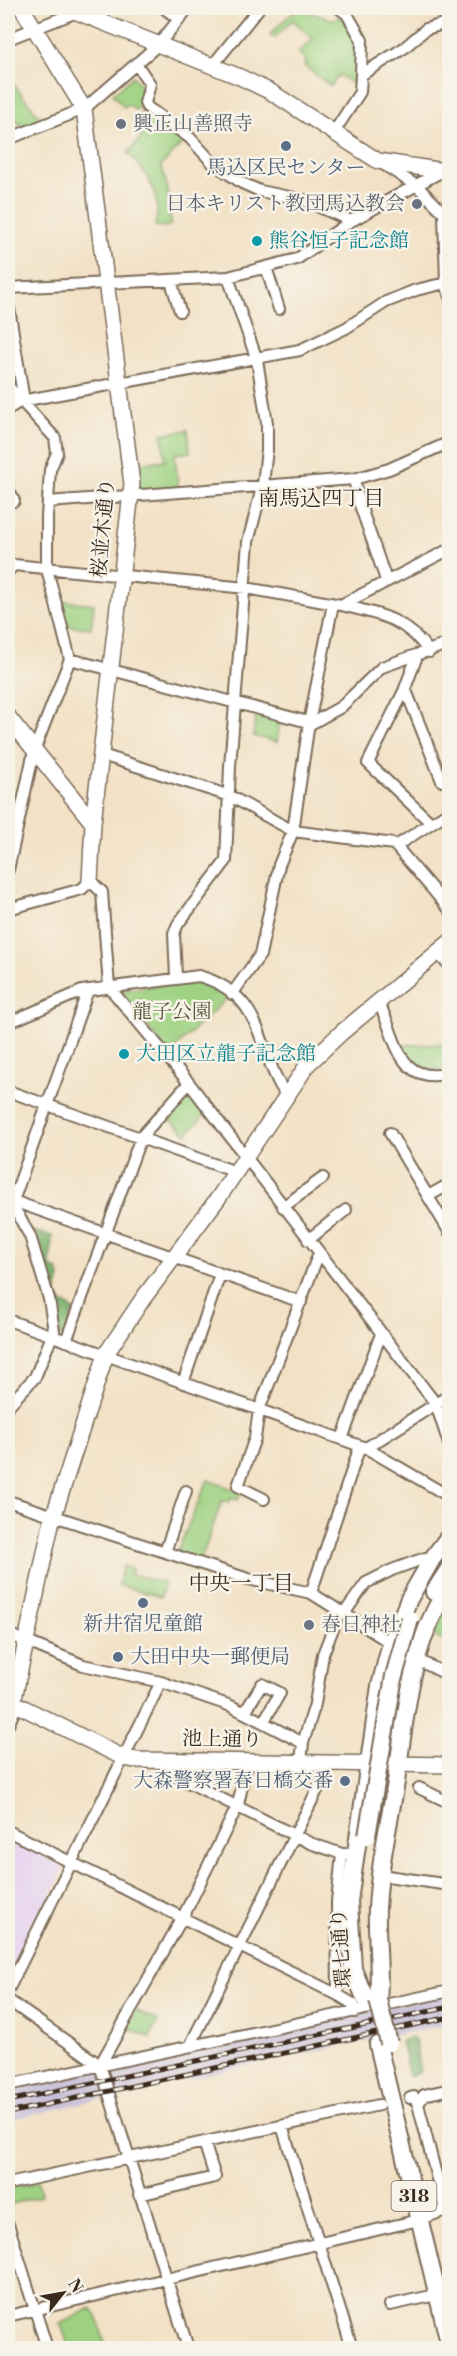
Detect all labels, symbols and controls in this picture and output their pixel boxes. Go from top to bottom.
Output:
place label: 興正山善照寺 [133,112,253,137]
marker: 興正山善照寺 [114,117,128,131]
marker: 馬込区民センター [279,139,293,153]
place label: 馬込区民センター [206,156,366,181]
place label: 日本キリスト教団馬込教会 [165,192,405,217]
marker: 日本キリスト教団馬込教会 [410,197,424,211]
place label: 熊谷恒子記念館 [269,229,409,254]
marker: 熊谷恒子記念館 [250,234,264,248]
street label: 桜並木通り [87,477,121,579]
district label: 南馬込四丁目 [258,486,384,512]
park label: 龍子公園 [132,1000,212,1025]
place label: 大田区立龍子記念館 [136,1042,316,1067]
marker: 大田区立龍子記念館 [117,1047,131,1061]
district label: 中央一丁目 [189,1571,294,1597]
marker: 新井宿児童館 [136,1596,150,1610]
place label: 新井宿児童館 [83,1612,203,1637]
place label: 春日神社 [321,1613,401,1638]
marker: 春日神社 [302,1618,316,1632]
place label: 大田中央一郵便局 [130,1645,290,1670]
marker: 大田中央一郵便局 [111,1650,125,1664]
street label: 池上通り [182,1727,262,1753]
place label: 大森警察署春日橋交番 [133,1769,333,1794]
marker: 大森警察署春日橋交番 [338,1774,352,1788]
street label: 環七通り [327,1907,357,1989]
road number: 318 [392,2181,436,2211]
north arrow [33,2263,93,2323]
text: N [63,2275,87,2297]

